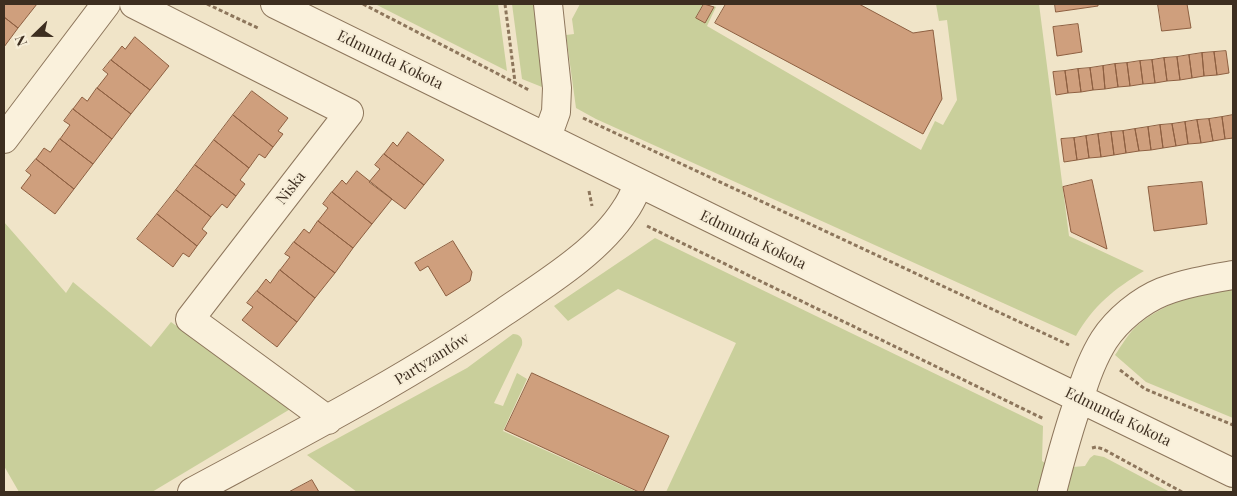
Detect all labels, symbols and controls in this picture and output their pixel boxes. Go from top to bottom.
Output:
north arrow [10,10,60,60]
street label: Edmunda Kokota [334,27,446,93]
text: N [10,33,31,49]
street label: Niska [272,168,310,208]
street label: Edmunda Kokota [697,207,809,273]
street label: Partyzantów [392,329,472,389]
street label: Edmunda Kokota [1062,384,1174,450]

